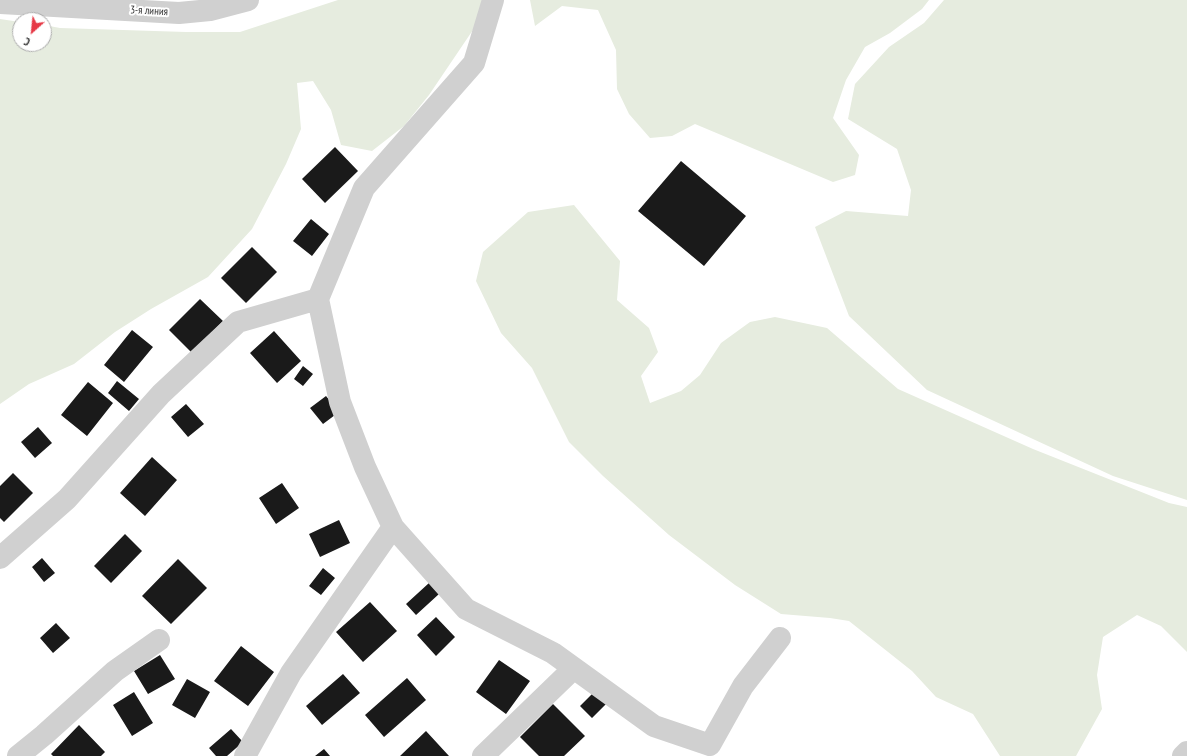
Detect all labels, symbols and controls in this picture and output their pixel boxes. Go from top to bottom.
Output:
street label: 3-я линия [130,3,168,19]
north arrow [12,12,52,52]
text: С [22,34,32,49]

